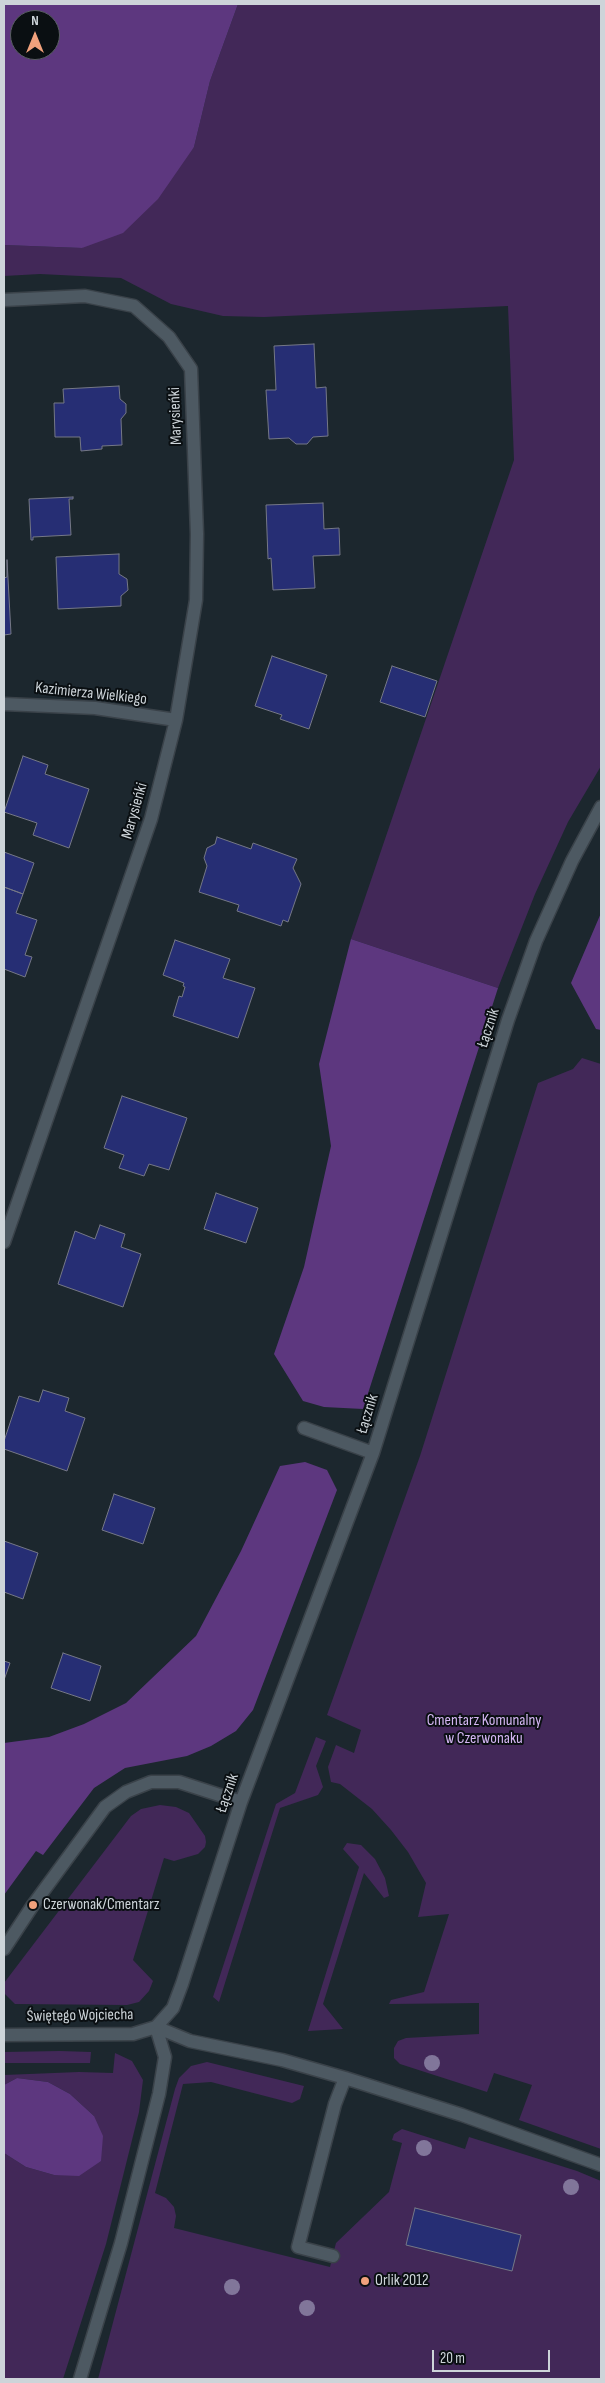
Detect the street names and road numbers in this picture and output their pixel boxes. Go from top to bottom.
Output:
street label: Marysieńki [165,387,187,445]
street label: Kazimierza Wielkiego [34,679,148,709]
street label: Marysieńki [118,781,152,841]
street label: Łącznik [474,1006,504,1050]
street label: Łącznik [353,1392,383,1436]
street label: Łącznik [212,1771,244,1815]
street label: Świętego Wojciecha [26,2005,134,2027]

